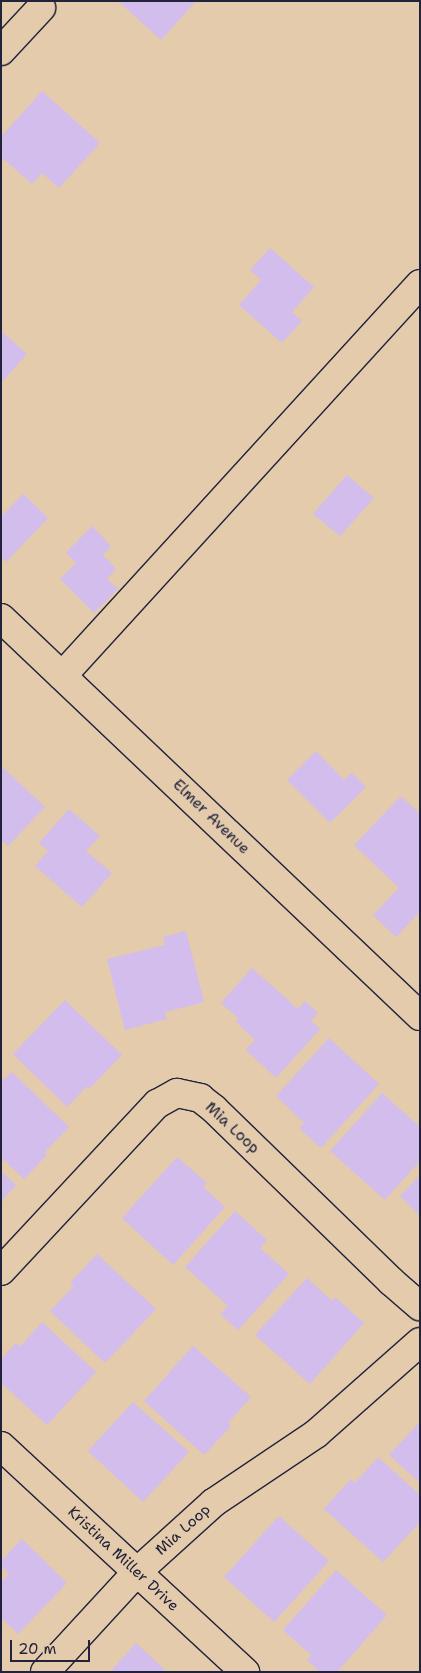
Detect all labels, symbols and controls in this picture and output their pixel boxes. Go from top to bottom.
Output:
street label: Elmer Avenue [169,776,253,858]
street label: Mia Loop [201,1098,263,1158]
street label: Mia Loop [152,1501,214,1559]
street label: Kristina Miller Drive [64,1503,182,1615]
scale bar [12,1630,92,1662]
text: 20 m [18,1639,57,1659]

